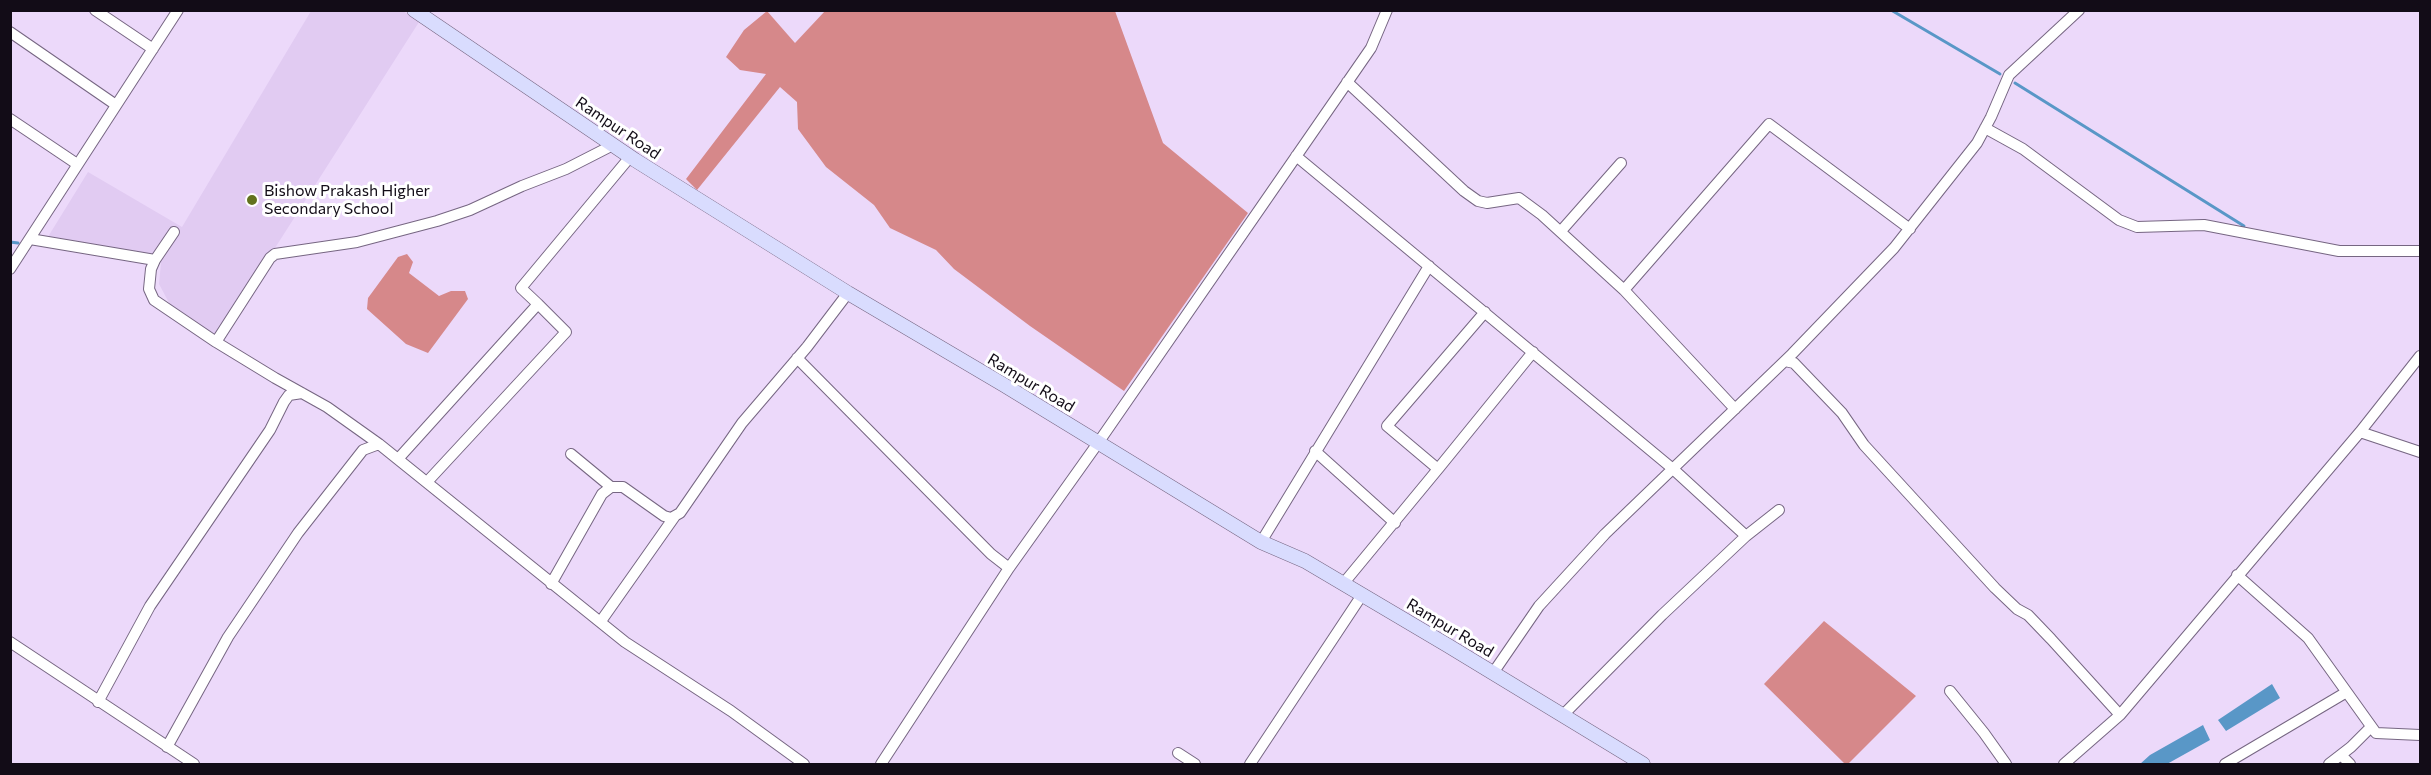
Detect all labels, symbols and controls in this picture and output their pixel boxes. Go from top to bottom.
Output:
street label: Rampur Road [572,93,664,163]
place label: Bishow Prakash Higher Secondary School [264,181,430,219]
marker: Bishow Prakash Higher Secondary School [245,193,259,207]
street label: Rampur Road [984,349,1078,417]
street label: Rampur Road [1403,594,1497,662]

